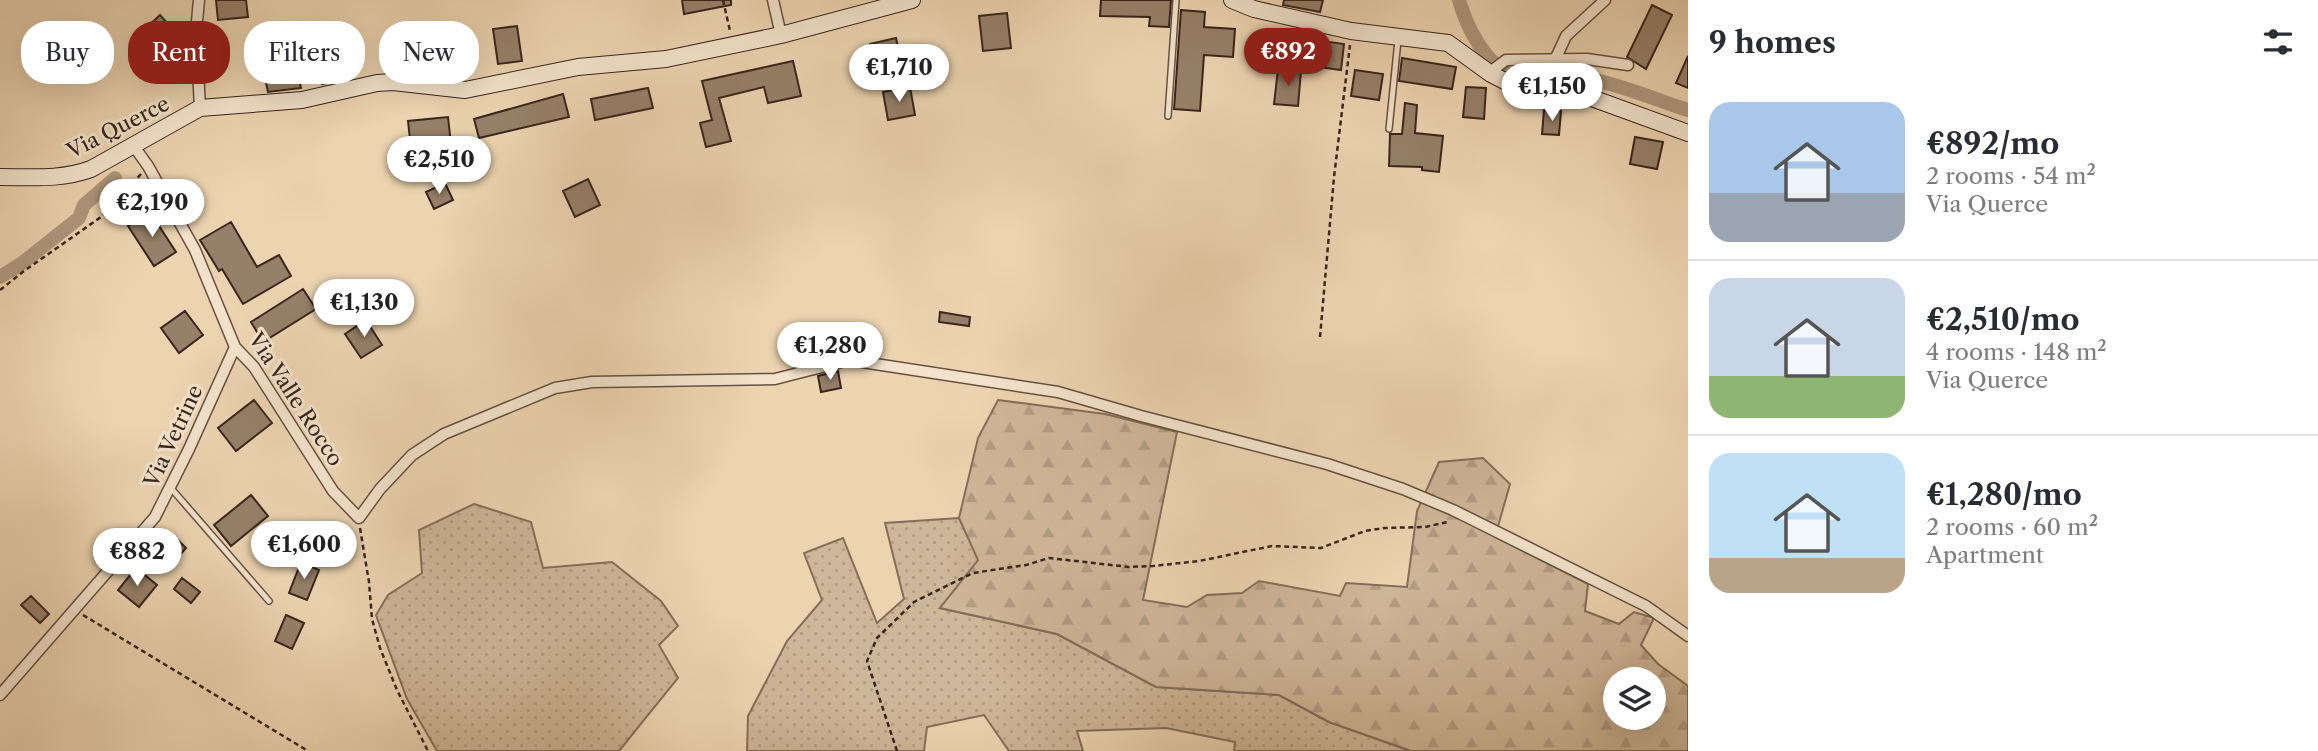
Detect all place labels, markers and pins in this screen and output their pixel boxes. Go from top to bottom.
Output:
pin: €892 [1247,28,1329,88]
pin: €1,710 [842,44,956,104]
pin: €1,150 [1495,64,1609,123]
pin: €2,510 [382,136,496,196]
pin: €2,190 [95,180,209,239]
pin: €1,130 [307,280,421,339]
pin: €1,280 [773,322,887,382]
pin: €1,600 [247,522,361,581]
pin: €882 [96,528,178,588]

